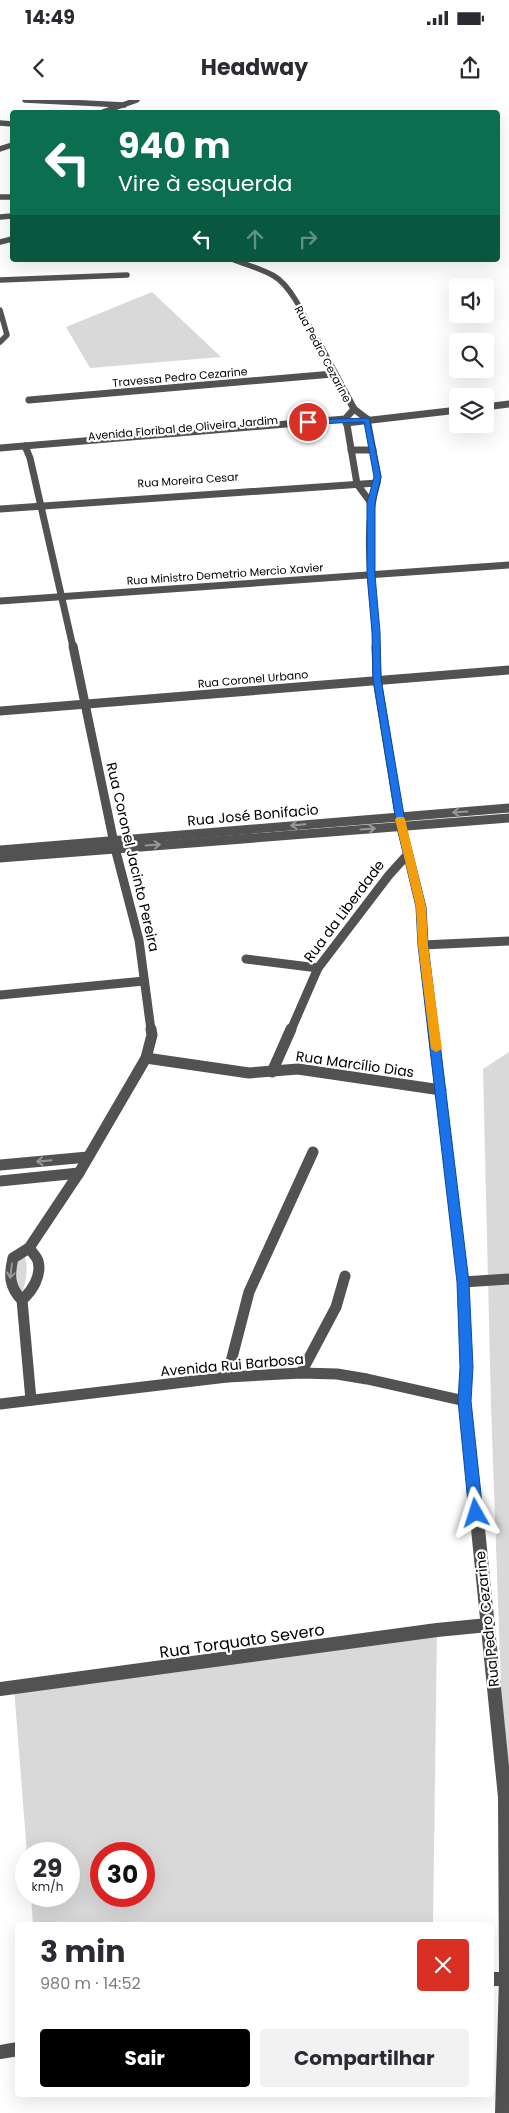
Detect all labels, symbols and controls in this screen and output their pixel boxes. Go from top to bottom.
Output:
text: 14:49 [25,4,75,31]
text: Headway [201,52,308,83]
icon: back [25,54,53,82]
icon: share [456,54,484,82]
text: 940 m [118,121,231,170]
icon: left [35,130,100,195]
text: Vire à esquerda [118,168,292,199]
icon: left [188,225,216,253]
icon: ahead [241,225,269,253]
icon: right [294,225,322,253]
map controls [449,278,494,433]
button: sound [449,278,494,323]
street label: Rua Pedro Cezarine [291,303,355,405]
button: search [449,333,494,378]
street label: Travessa Pedro Cezarine [112,363,248,391]
button: layers [449,388,494,433]
pin [287,401,329,443]
icon: arrive [294,408,322,436]
street label: Avenida Floribal de Oliveira Jardim [87,412,279,444]
street label: Rua Moreira Cesar [137,468,239,492]
street label: Rua Ministro Demetrio Mercio Xavier [126,559,324,589]
street label: Rua Coronel Urbano [197,666,309,692]
street label: Rua Coronel Jacinto Pereira [101,760,165,954]
street label: Rua José Bonifacio [187,799,320,831]
one-way arrow [453,807,469,817]
one-way arrow [291,820,307,830]
one-way arrow [359,825,375,834]
one-way arrow [145,841,161,850]
street label: Rua da Liberdade [299,856,389,966]
street label: Rua Marcílio Dias [295,1046,415,1082]
one-way arrow [36,1156,52,1166]
one-way arrow [6,1263,16,1279]
street label: Avenida Rui Barbosa [159,1349,305,1381]
position arrow [449,1486,501,1538]
street label: Rua Pedro Cezarine [470,1550,504,1688]
street label: Rua Torquato Severo [158,1618,326,1664]
speed limit sign: 30 [90,1842,155,1907]
text: 29 [33,1851,62,1886]
text: km/h [32,1878,63,1895]
text: 3 min [40,1930,125,1973]
button: close [417,1939,469,1991]
text: 980 m · 14:52 [40,1972,141,1995]
button: Sair [40,2029,250,2087]
button: Compartilhar [260,2029,469,2087]

